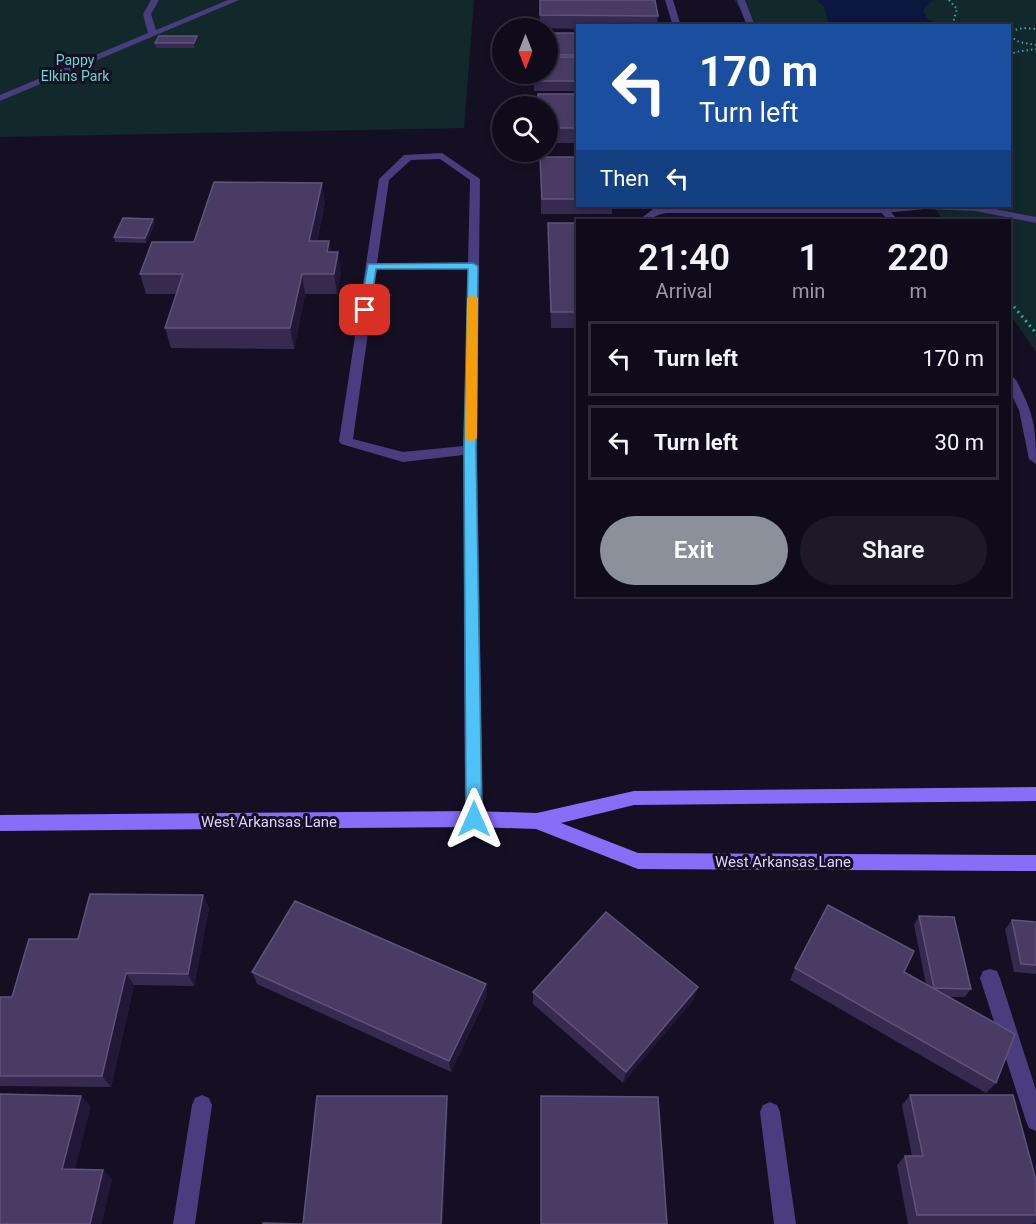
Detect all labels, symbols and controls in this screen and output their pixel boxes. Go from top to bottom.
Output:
north arrow [492,18,558,84]
map controls [492,18,558,162]
text: 170 m [699,47,818,96]
icon: left [600,48,678,126]
park label: Pappy Elkins Park [41,52,110,84]
button: search [492,96,558,162]
text: Turn left [699,97,799,129]
icon: left [661,162,694,195]
text: Then [600,166,649,191]
text: 21:40 [638,237,730,279]
text: 1 [798,237,819,279]
text: 220 [887,237,949,279]
text: Arrival [656,279,712,303]
text: min [792,279,825,303]
text: m [909,279,927,303]
pin [339,284,390,335]
icon: arrive [348,293,381,326]
icon: left [603,342,636,375]
text: Turn left [654,346,738,371]
text: 170 m [922,346,984,371]
icon: left [603,426,636,459]
text: Turn left [654,430,738,455]
text: 30 m [935,430,984,455]
button: Exit [600,516,788,585]
button: Share [800,516,987,585]
position arrow [442,787,506,851]
street label: West Arkansas Lane [201,813,337,831]
street label: West Arkansas Lane [715,853,851,871]

